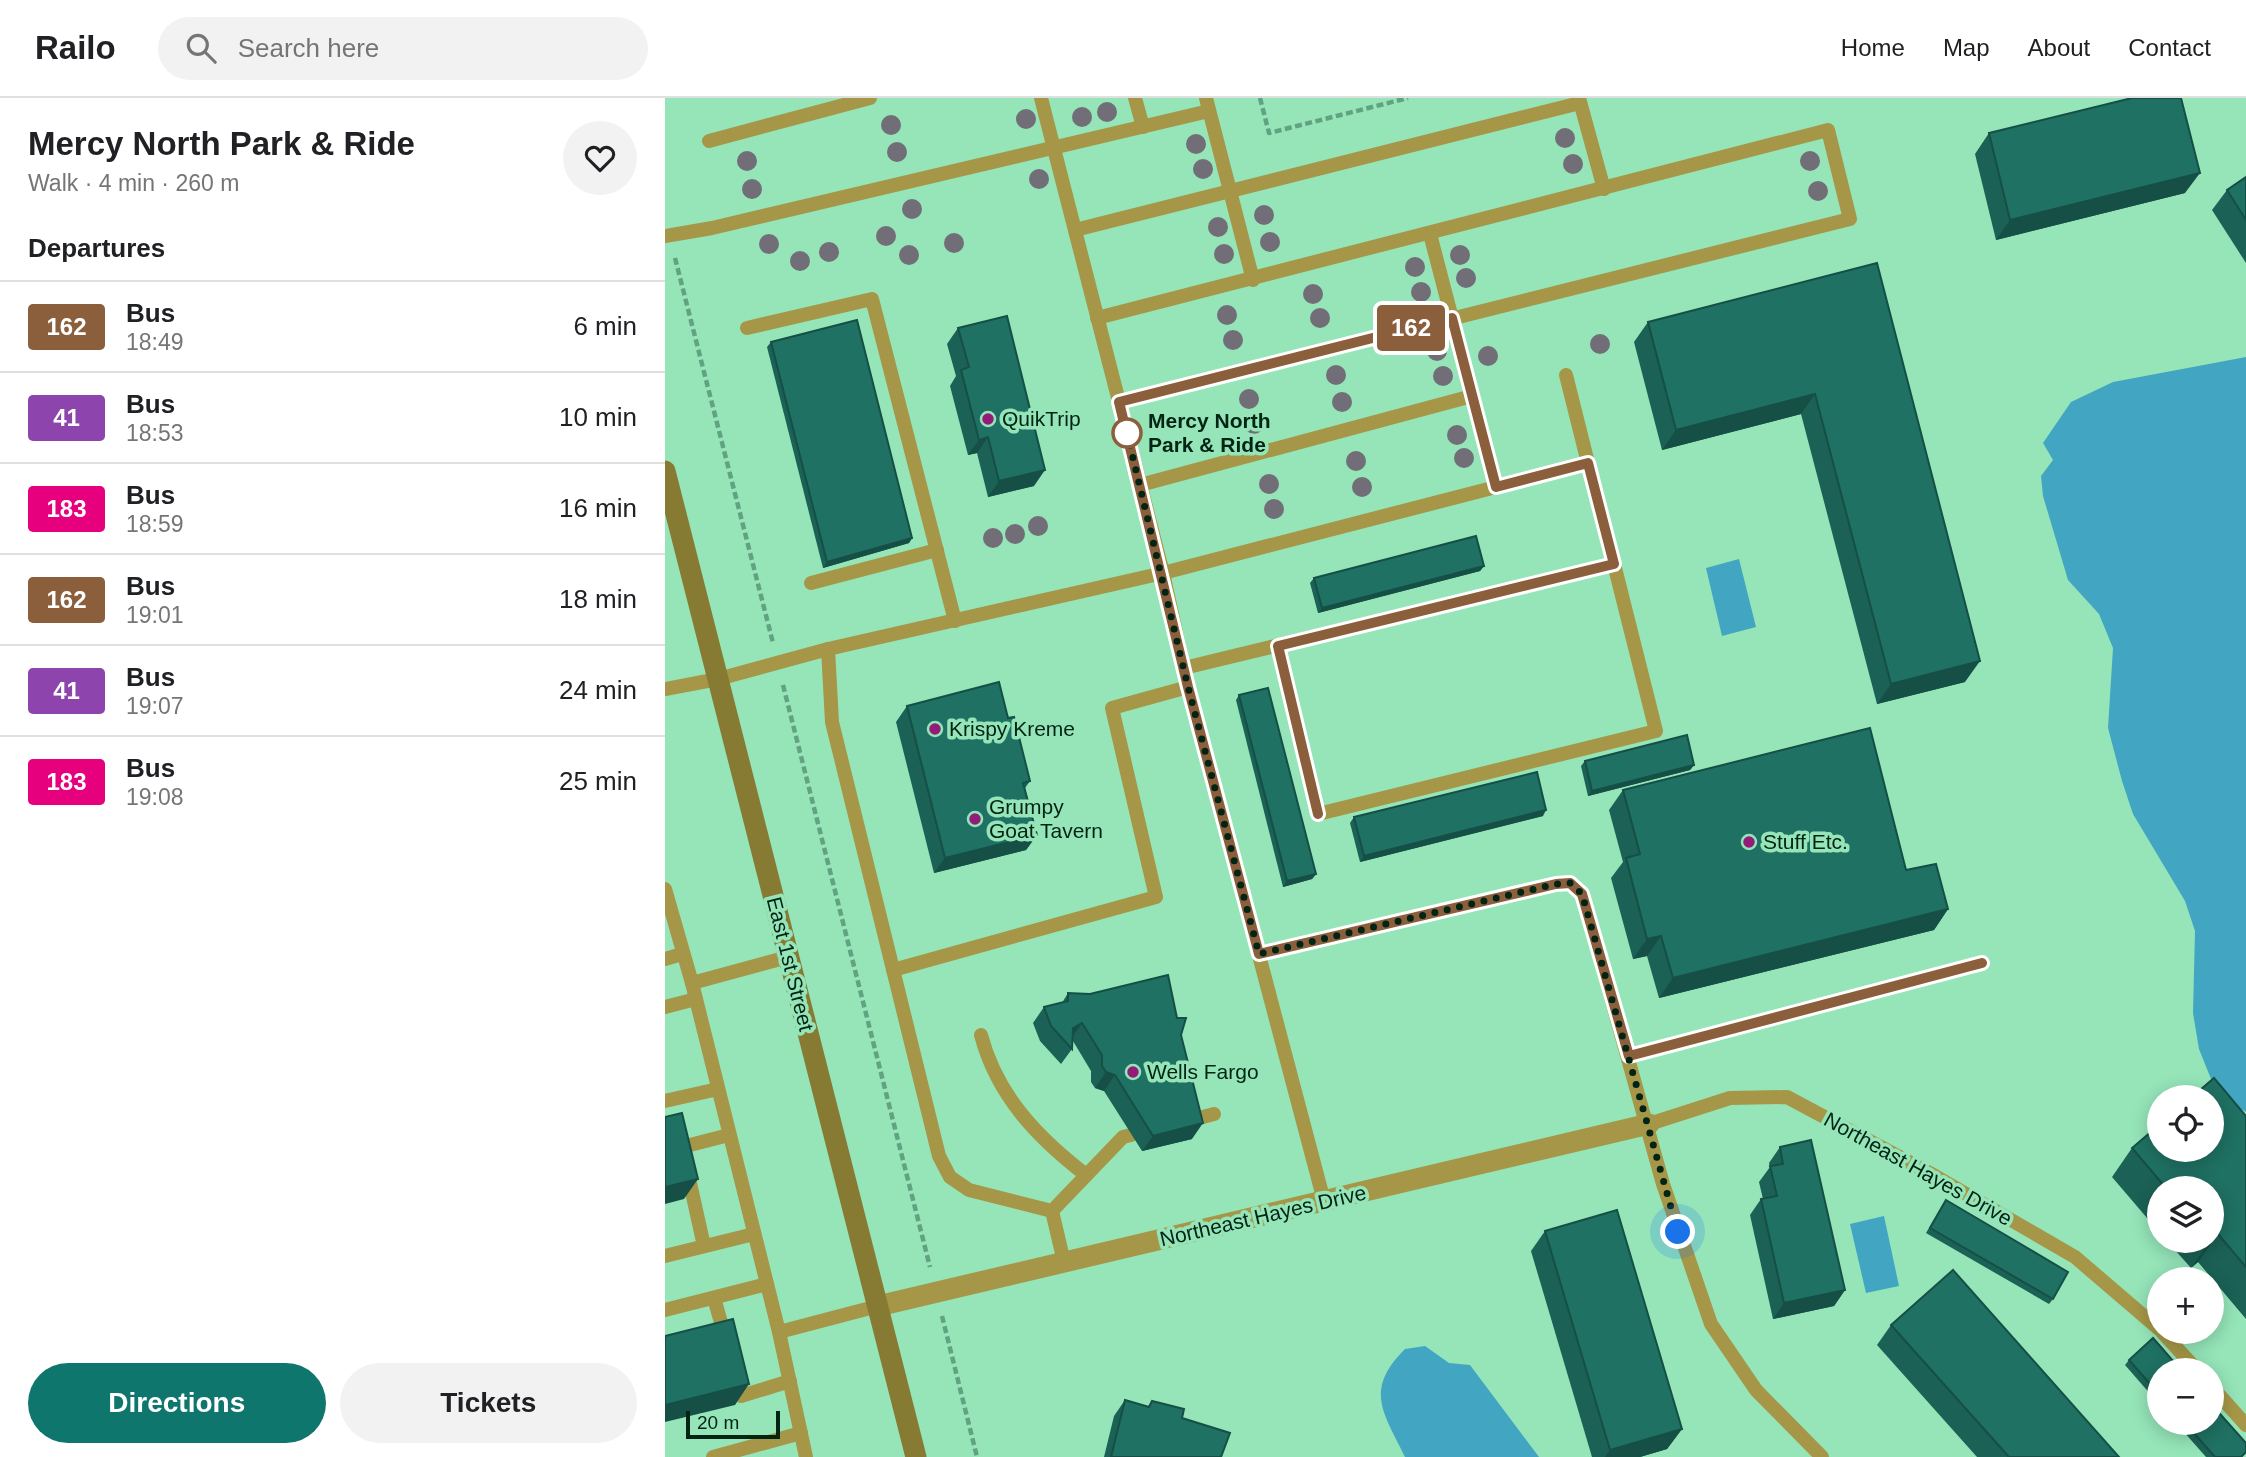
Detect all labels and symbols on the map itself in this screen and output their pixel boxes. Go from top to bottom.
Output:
line badge: 162 [1371,305,1451,351]
place label: QuikTrip [1002,407,1081,430]
place label: Mercy North Park & Ride [1148,409,1271,456]
marker: QuikTrip [980,411,996,427]
marker: Mercy North Park & Ride [1112,418,1142,448]
place label: Krispy Kreme [949,717,1075,740]
marker: Krispy Kreme [927,721,943,737]
place label: Grumpy Goat Tavern [989,795,1103,842]
marker: Grumpy Goat Tavern [967,811,983,827]
place label: Stuff Etc. [1763,830,1848,853]
marker: Stuff Etc. [1741,834,1757,850]
street label: East 1st Street [763,894,818,1034]
place label: Wells Fargo [1147,1060,1259,1083]
marker: Wells Fargo [1125,1064,1141,1080]
street label: Northeast Hayes Drive [1820,1107,2016,1230]
street label: Northeast Hayes Drive [1157,1181,1368,1250]
your location [1660,1214,1695,1249]
scale bar [686,1408,781,1440]

